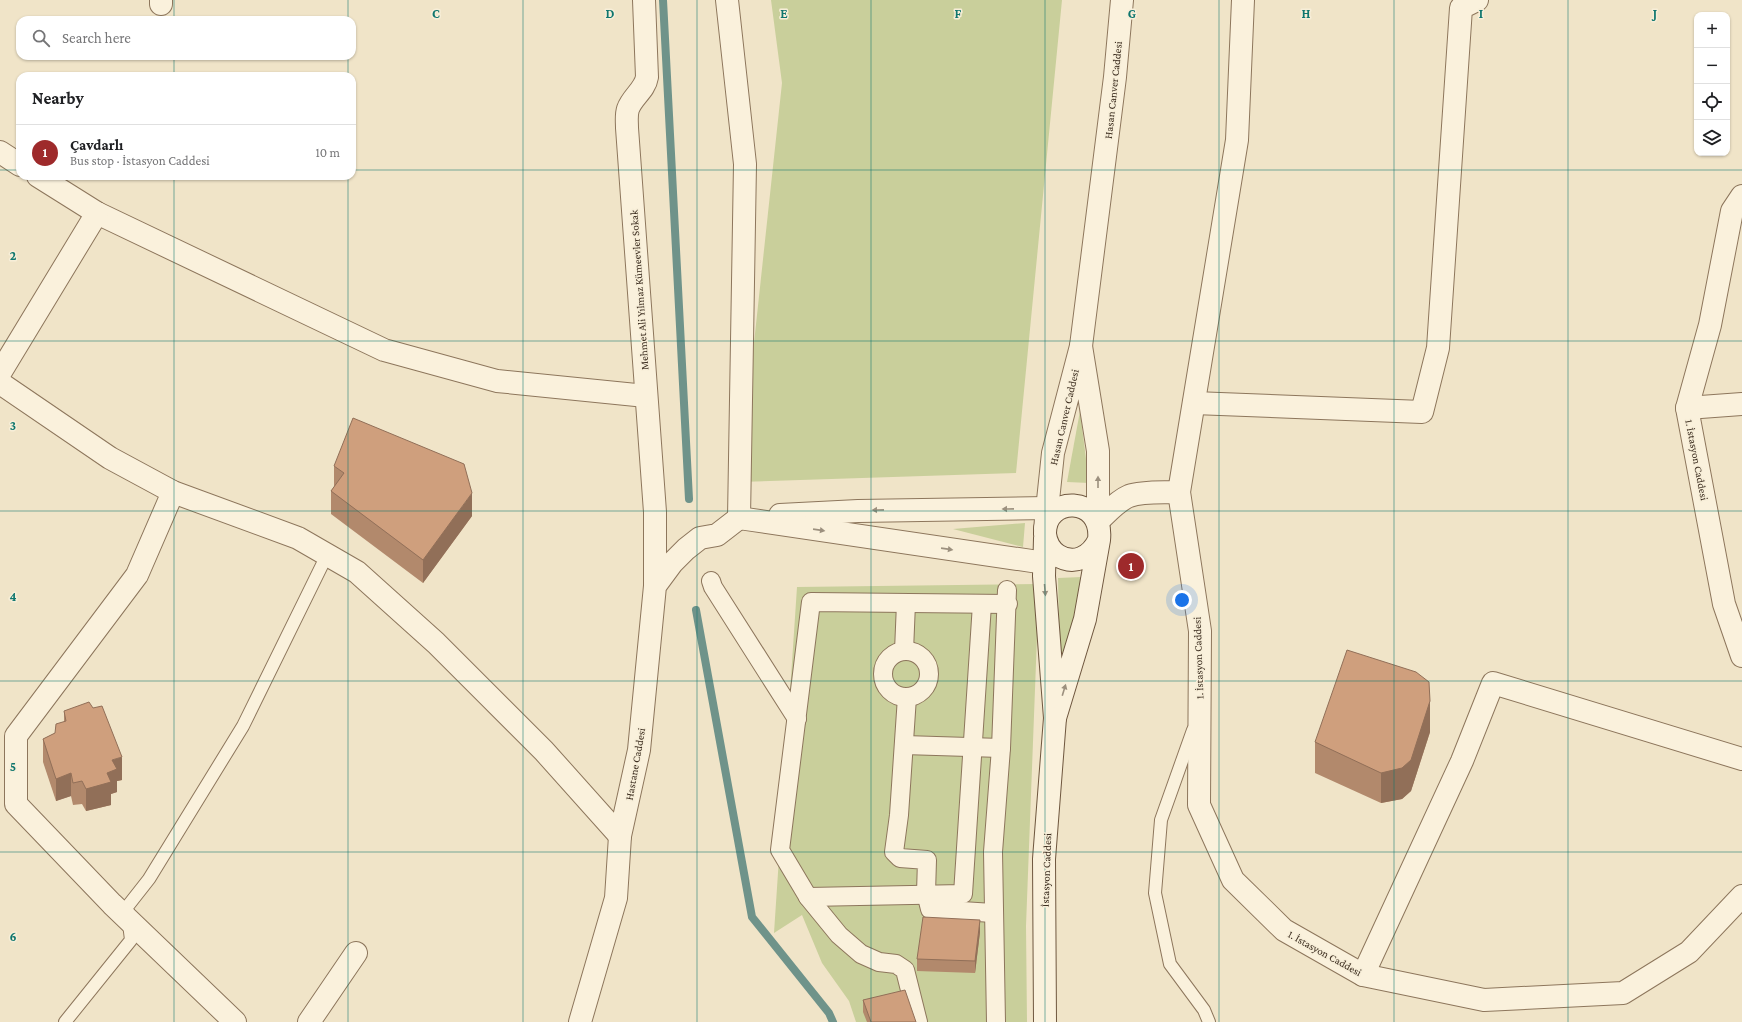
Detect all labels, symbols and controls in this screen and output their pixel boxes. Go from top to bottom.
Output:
text: C [432,6,440,21]
text: D [606,6,615,21]
text: E [780,6,788,21]
text: F [955,6,962,21]
text: G [1128,6,1136,21]
text: H [1302,6,1311,21]
text: I [1479,6,1483,21]
text: J [1651,6,1657,21]
map controls [1694,12,1730,156]
button: + [1694,12,1730,48]
search box [16,16,356,60]
icon: search [30,27,52,49]
text: Search here [62,30,131,46]
street label: Hasan Canver Caddesi [1102,41,1124,139]
button: − [1694,48,1730,84]
button: locate [1694,84,1730,120]
text: Nearby [32,89,84,108]
button: layers [1694,120,1730,156]
text: Çavdarlı [70,137,123,153]
text: 1 [43,145,47,160]
text: 10 m [315,145,340,160]
text: Bus stop · İstasyon Caddesi [70,153,210,168]
street label: Mehmet Ali Yılmaz Kümeevler Sokak [627,209,651,371]
text: 2 [10,248,17,263]
street label: Hasan Canver Caddesi [1047,368,1081,466]
text: 3 [10,418,16,433]
street label: 1. İstasyon Caddesi [1682,418,1711,502]
one-way arrow [1095,475,1101,488]
one-way arrow [1001,506,1014,512]
one-way arrow [871,507,884,513]
one-way arrow [813,527,825,533]
one-way arrow [941,546,953,552]
pin: 1 [1118,551,1144,581]
one-way arrow [1041,584,1048,596]
text: 4 [9,589,17,604]
your location [1172,590,1192,610]
street label: 1. İstasyon Caddesi [1191,616,1206,699]
one-way arrow [1061,684,1067,696]
street label: Hastane Caddesi [623,727,647,801]
text: 5 [10,759,16,774]
street label: İstasyon Caddesi [1039,833,1054,907]
street label: 1. İstasyon Caddesi [1286,928,1364,979]
text: 6 [9,929,17,944]

